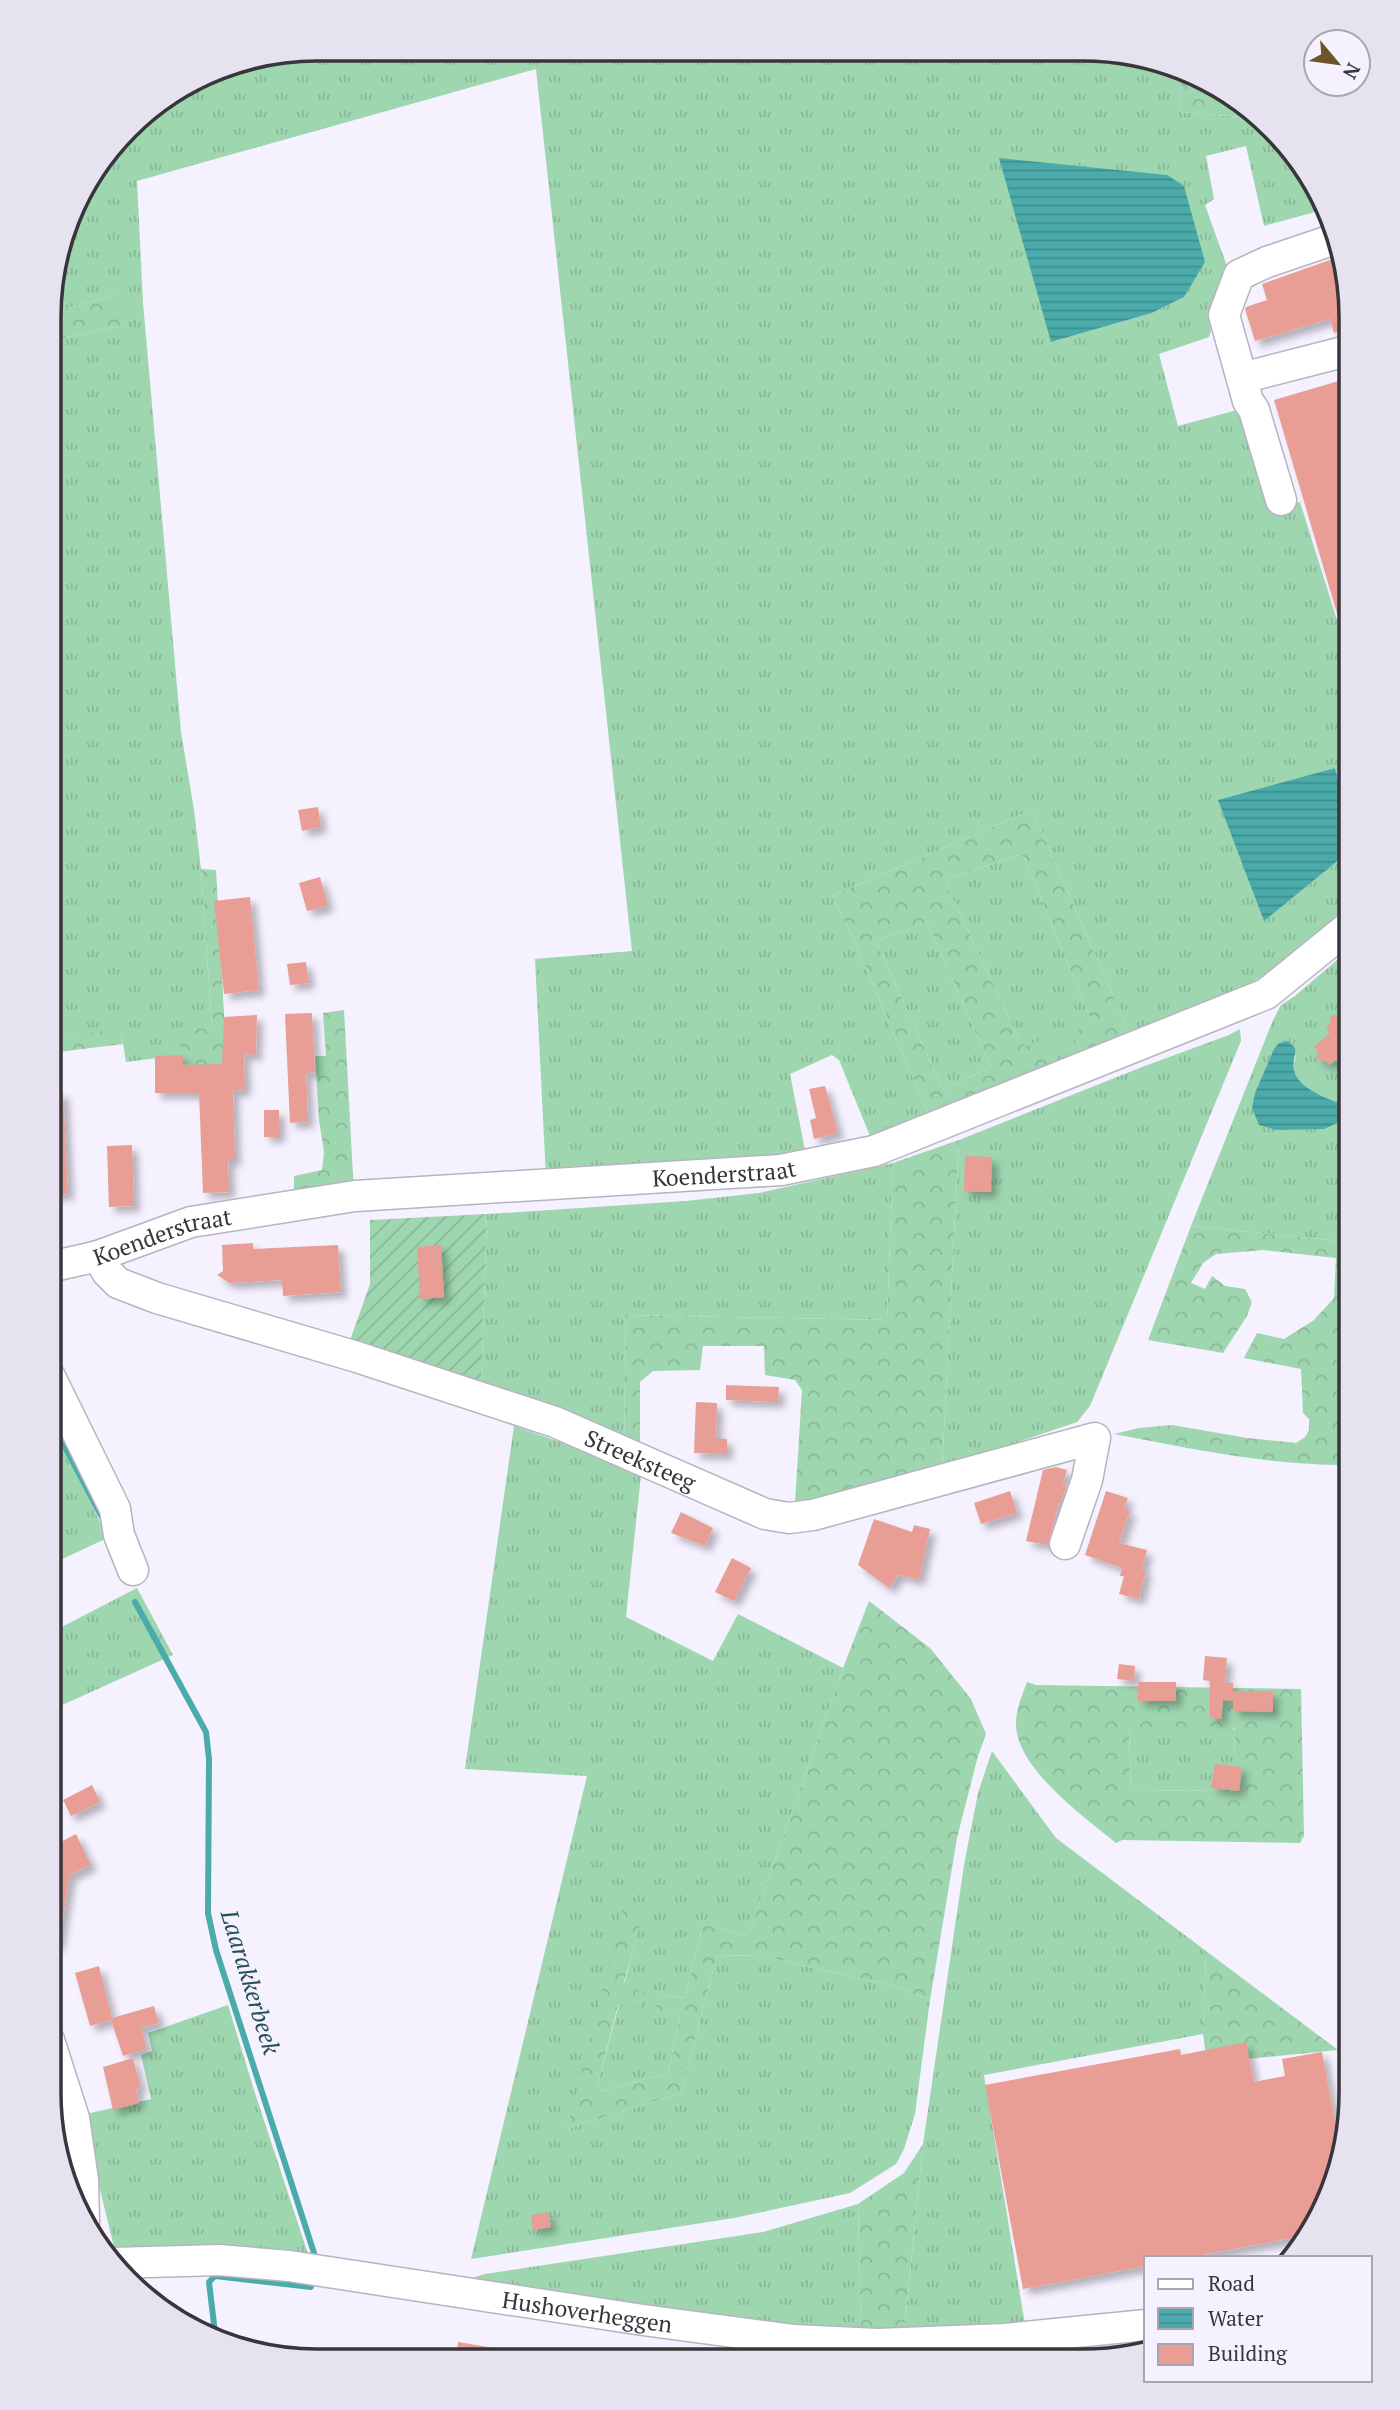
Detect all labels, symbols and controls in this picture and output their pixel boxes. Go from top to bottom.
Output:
north arrow [1302,28,1372,98]
text: N [1338,59,1367,84]
street label: Koenderstraat [651,1152,799,1193]
street label: Koenderstraat [89,1200,234,1272]
street label: Streeksteeg [580,1421,702,1498]
water label: Laarakkerbeek [214,1905,288,2059]
legend [1144,2256,1372,2382]
text: Road [1208,2269,1255,2297]
street label: Hushoverheggen [500,2283,675,2339]
text: Water [1208,2304,1263,2332]
text: Building [1208,2339,1288,2367]

